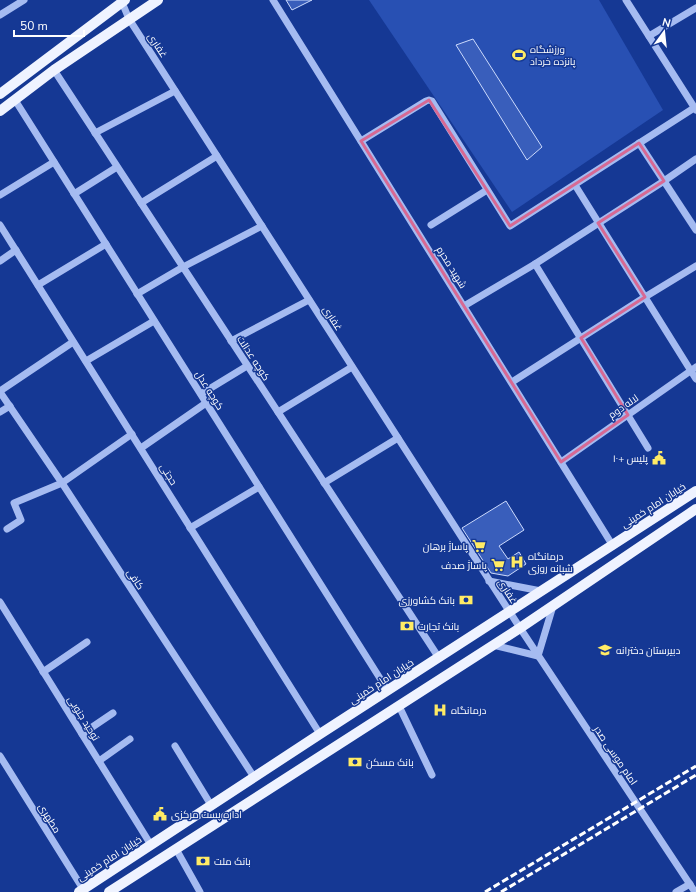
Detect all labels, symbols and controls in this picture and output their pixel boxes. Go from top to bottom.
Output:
scale bar [14,12,84,38]
north arrow [644,12,684,52]
text: N [661,15,672,31]
text: 50 m [20,18,48,34]
street label: غفاری [144,30,170,61]
place label: ورزشگاه پانزده خرداد [530,43,576,69]
sports icon: ورزشگاه پانزده خرداد [511,47,527,63]
street label: شهید محرم [433,244,470,291]
street label: غفاری [319,303,345,334]
street label: کوچه عدالت [233,333,273,384]
street label: کوچه عدل [192,368,227,413]
street label: لاله دوم [606,391,642,422]
public building icon: پلیس +۱۰ [651,450,667,466]
place label: پلیس +۱۰ [613,452,648,466]
street label: حجتی [156,461,180,488]
street label: خیابان امام خمینی [619,480,688,532]
supermarket icon: پاساژ برهان [471,538,487,554]
place label: پاساژ برهان [423,540,468,554]
place label: درمانگاه شبانه روزی [528,550,573,576]
hospital icon: درمانگاه شبانه روزی [509,554,525,570]
supermarket icon: پاساژ صدف [490,557,506,573]
place label: پاساژ صدف [441,559,487,573]
street label: کافی [123,566,147,593]
street label: غفاری [494,576,520,607]
bank icon: بانک کشاورزی [458,592,474,608]
place label: بانک کشاورزی [399,594,455,608]
bank icon: بانک تجارت [399,618,415,634]
place label: بانک تجارت [418,620,459,634]
school or university icon: دبیرستان دخترانه [597,642,613,658]
place label: دبیرستان دخترانه [616,644,680,658]
street label: خیابان امام خمینی [347,656,416,708]
street label: توحید جنوبی [64,693,103,744]
hospital icon: درمانگاه [432,702,448,718]
place label: درمانگاه [451,704,487,718]
street label: امام موسی صدر [590,722,640,788]
bank icon: بانک مسکن [347,754,363,770]
place label: بانک مسکن [366,756,414,770]
street label: مطهری [35,801,64,836]
public building icon: اداره پست مرکزی [152,806,168,822]
place label: اداره پست مرکزی [171,808,242,822]
street label: خیابان امام خمینی [75,833,144,885]
bank icon: بانک ملت [195,853,211,869]
place label: بانک ملت [214,855,251,869]

